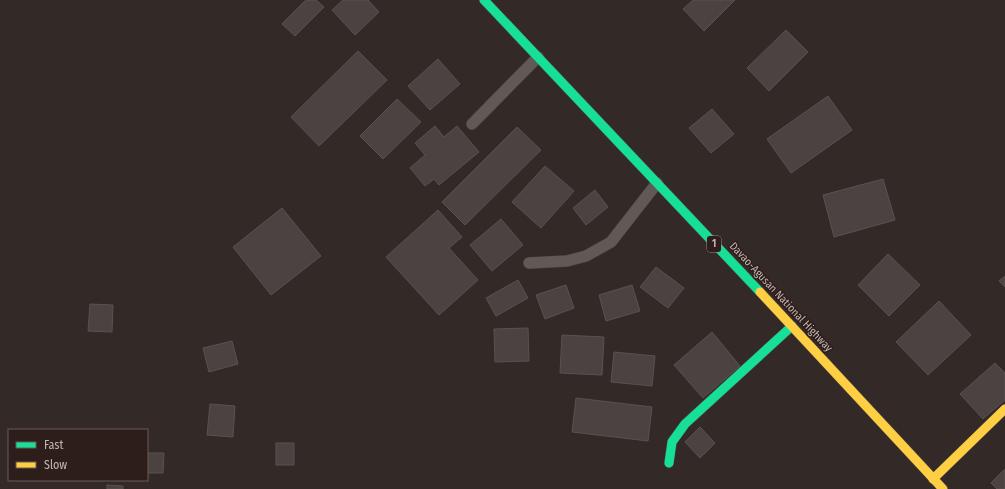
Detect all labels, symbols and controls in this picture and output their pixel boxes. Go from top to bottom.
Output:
road number: 1 [707,236,721,252]
street label: Davao-Agusan National Highway [727,240,835,354]
legend [8,429,148,481]
text: Fast [44,438,63,452]
text: Slow [44,458,67,472]

